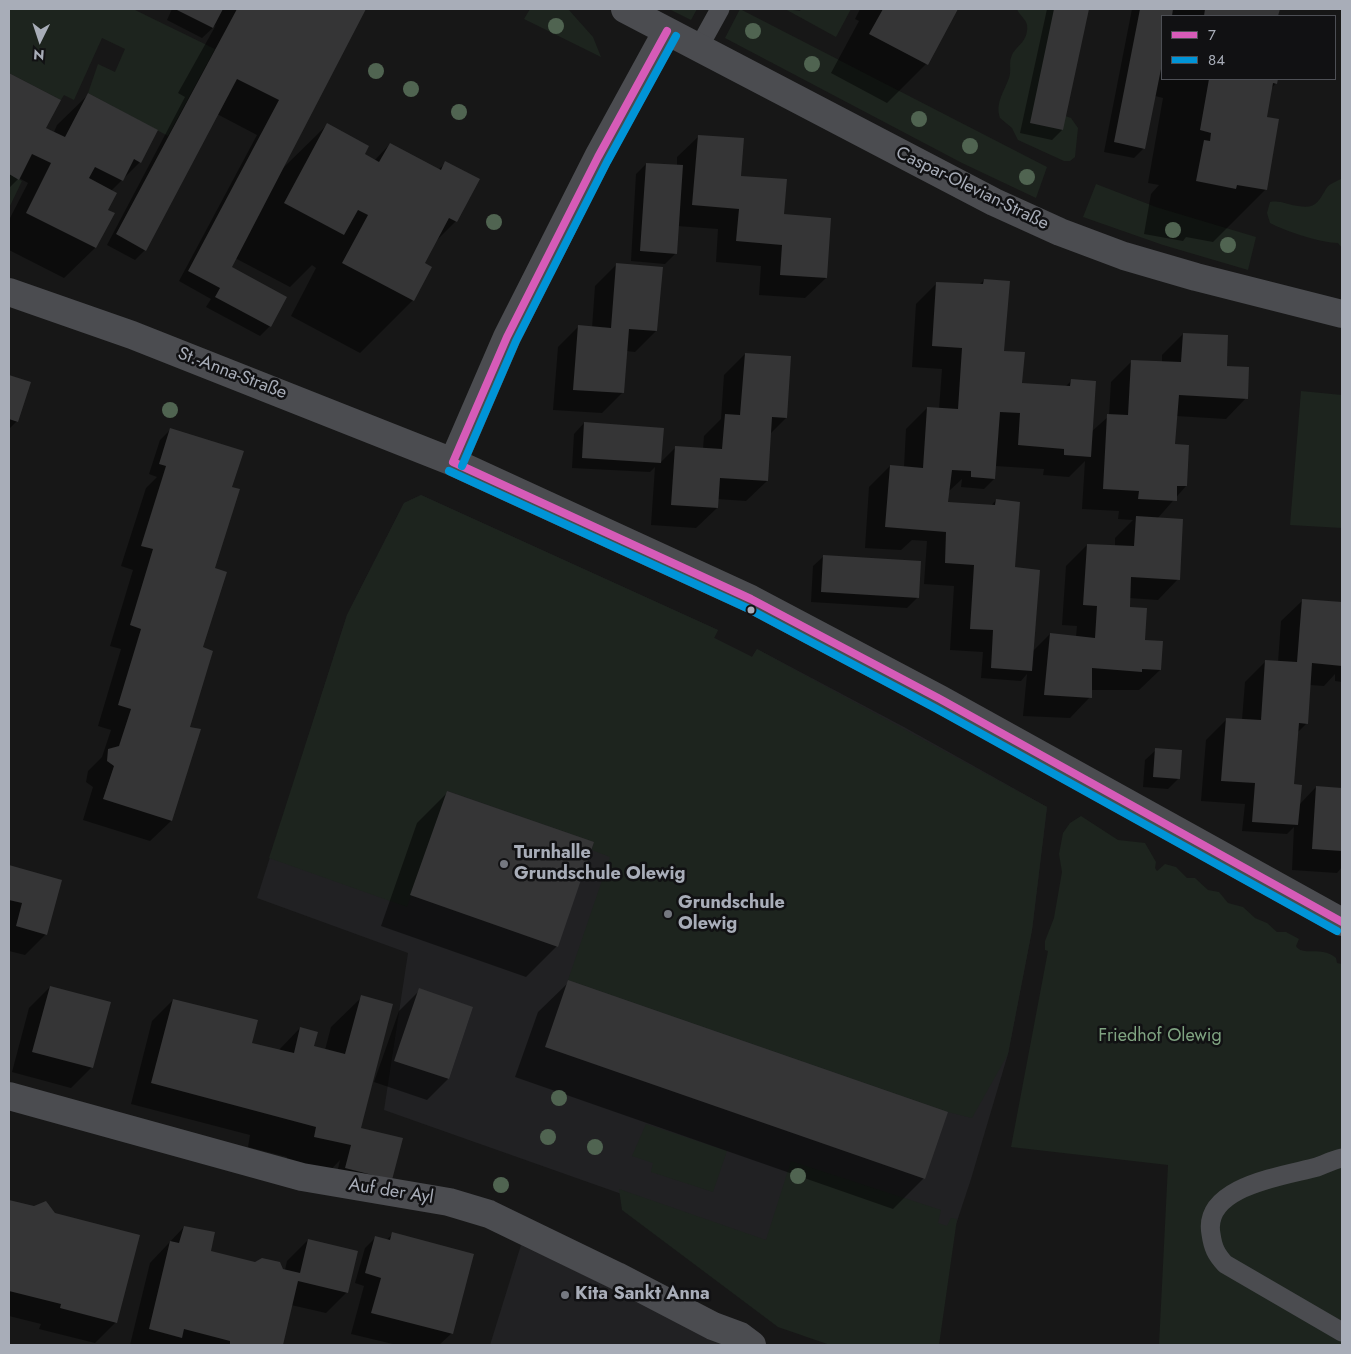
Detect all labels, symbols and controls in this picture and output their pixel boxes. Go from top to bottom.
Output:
north arrow [15,15,65,65]
legend [1161,15,1336,80]
text: 7 [1208,24,1216,46]
text: N [33,45,45,65]
text: 84 [1208,49,1225,71]
street label: Caspar-Olevian-Straße [892,143,1052,235]
street label: St.-Anna-Straße [174,343,290,405]
unlabelled marker [746,605,756,615]
place label: Turnhalle Grundschule Olewig [514,843,685,886]
marker: Turnhalle Grundschule Olewig [498,858,510,870]
place label: Grundschule Olewig [678,893,785,936]
marker: Grundschule Olewig [662,908,674,920]
park label: Friedhof Olewig [1098,1026,1222,1048]
street label: Auf der Ayl [347,1175,435,1209]
place label: Kita Sankt Anna [575,1284,710,1306]
marker: Kita Sankt Anna [559,1289,571,1301]

